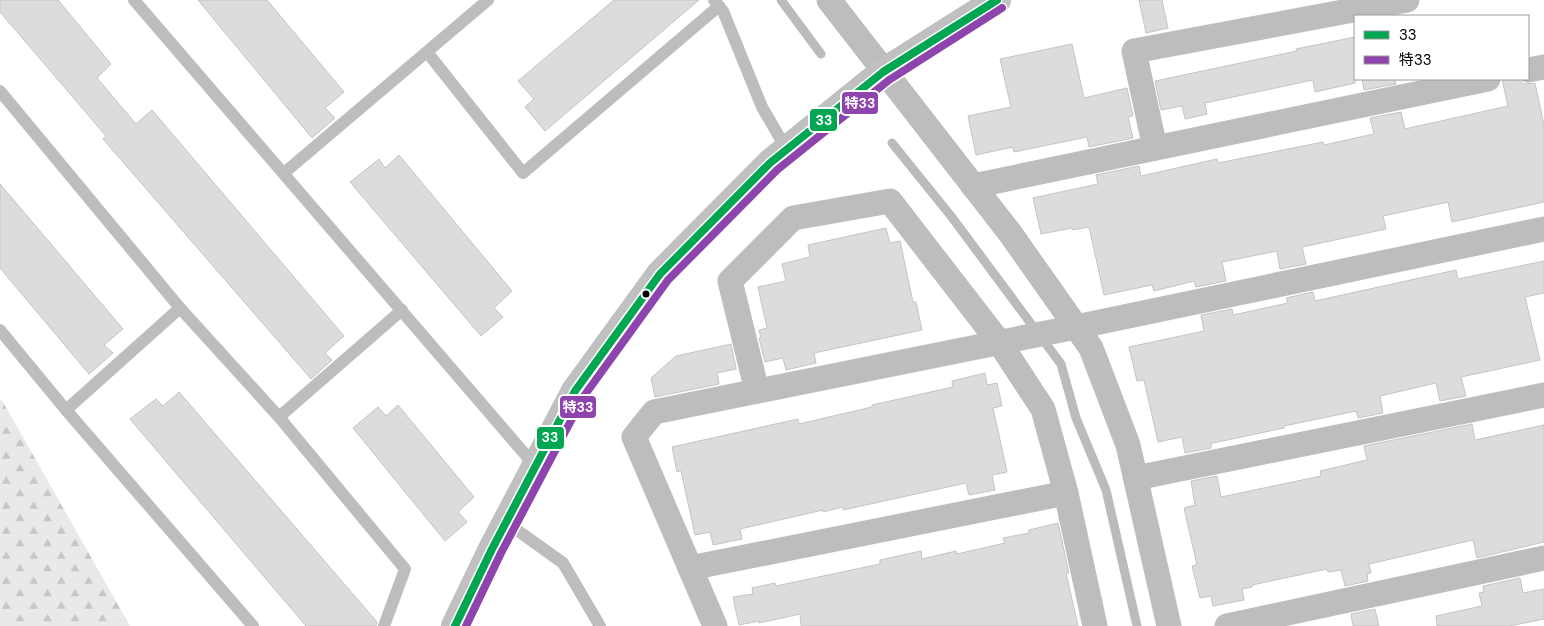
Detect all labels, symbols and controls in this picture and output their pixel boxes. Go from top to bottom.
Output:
legend [1354,15,1529,80]
text: 33 [1399,25,1417,45]
text: 特33 [1399,50,1432,70]
line badge: 特33 [841,91,879,115]
text: 特33 [845,94,875,112]
line badge: 33 [809,108,838,132]
text: 33 [816,111,832,129]
unlabelled marker [641,289,651,299]
line badge: 特33 [559,395,597,419]
text: 特33 [563,398,593,416]
line badge: 33 [536,426,565,450]
text: 33 [542,428,558,446]

